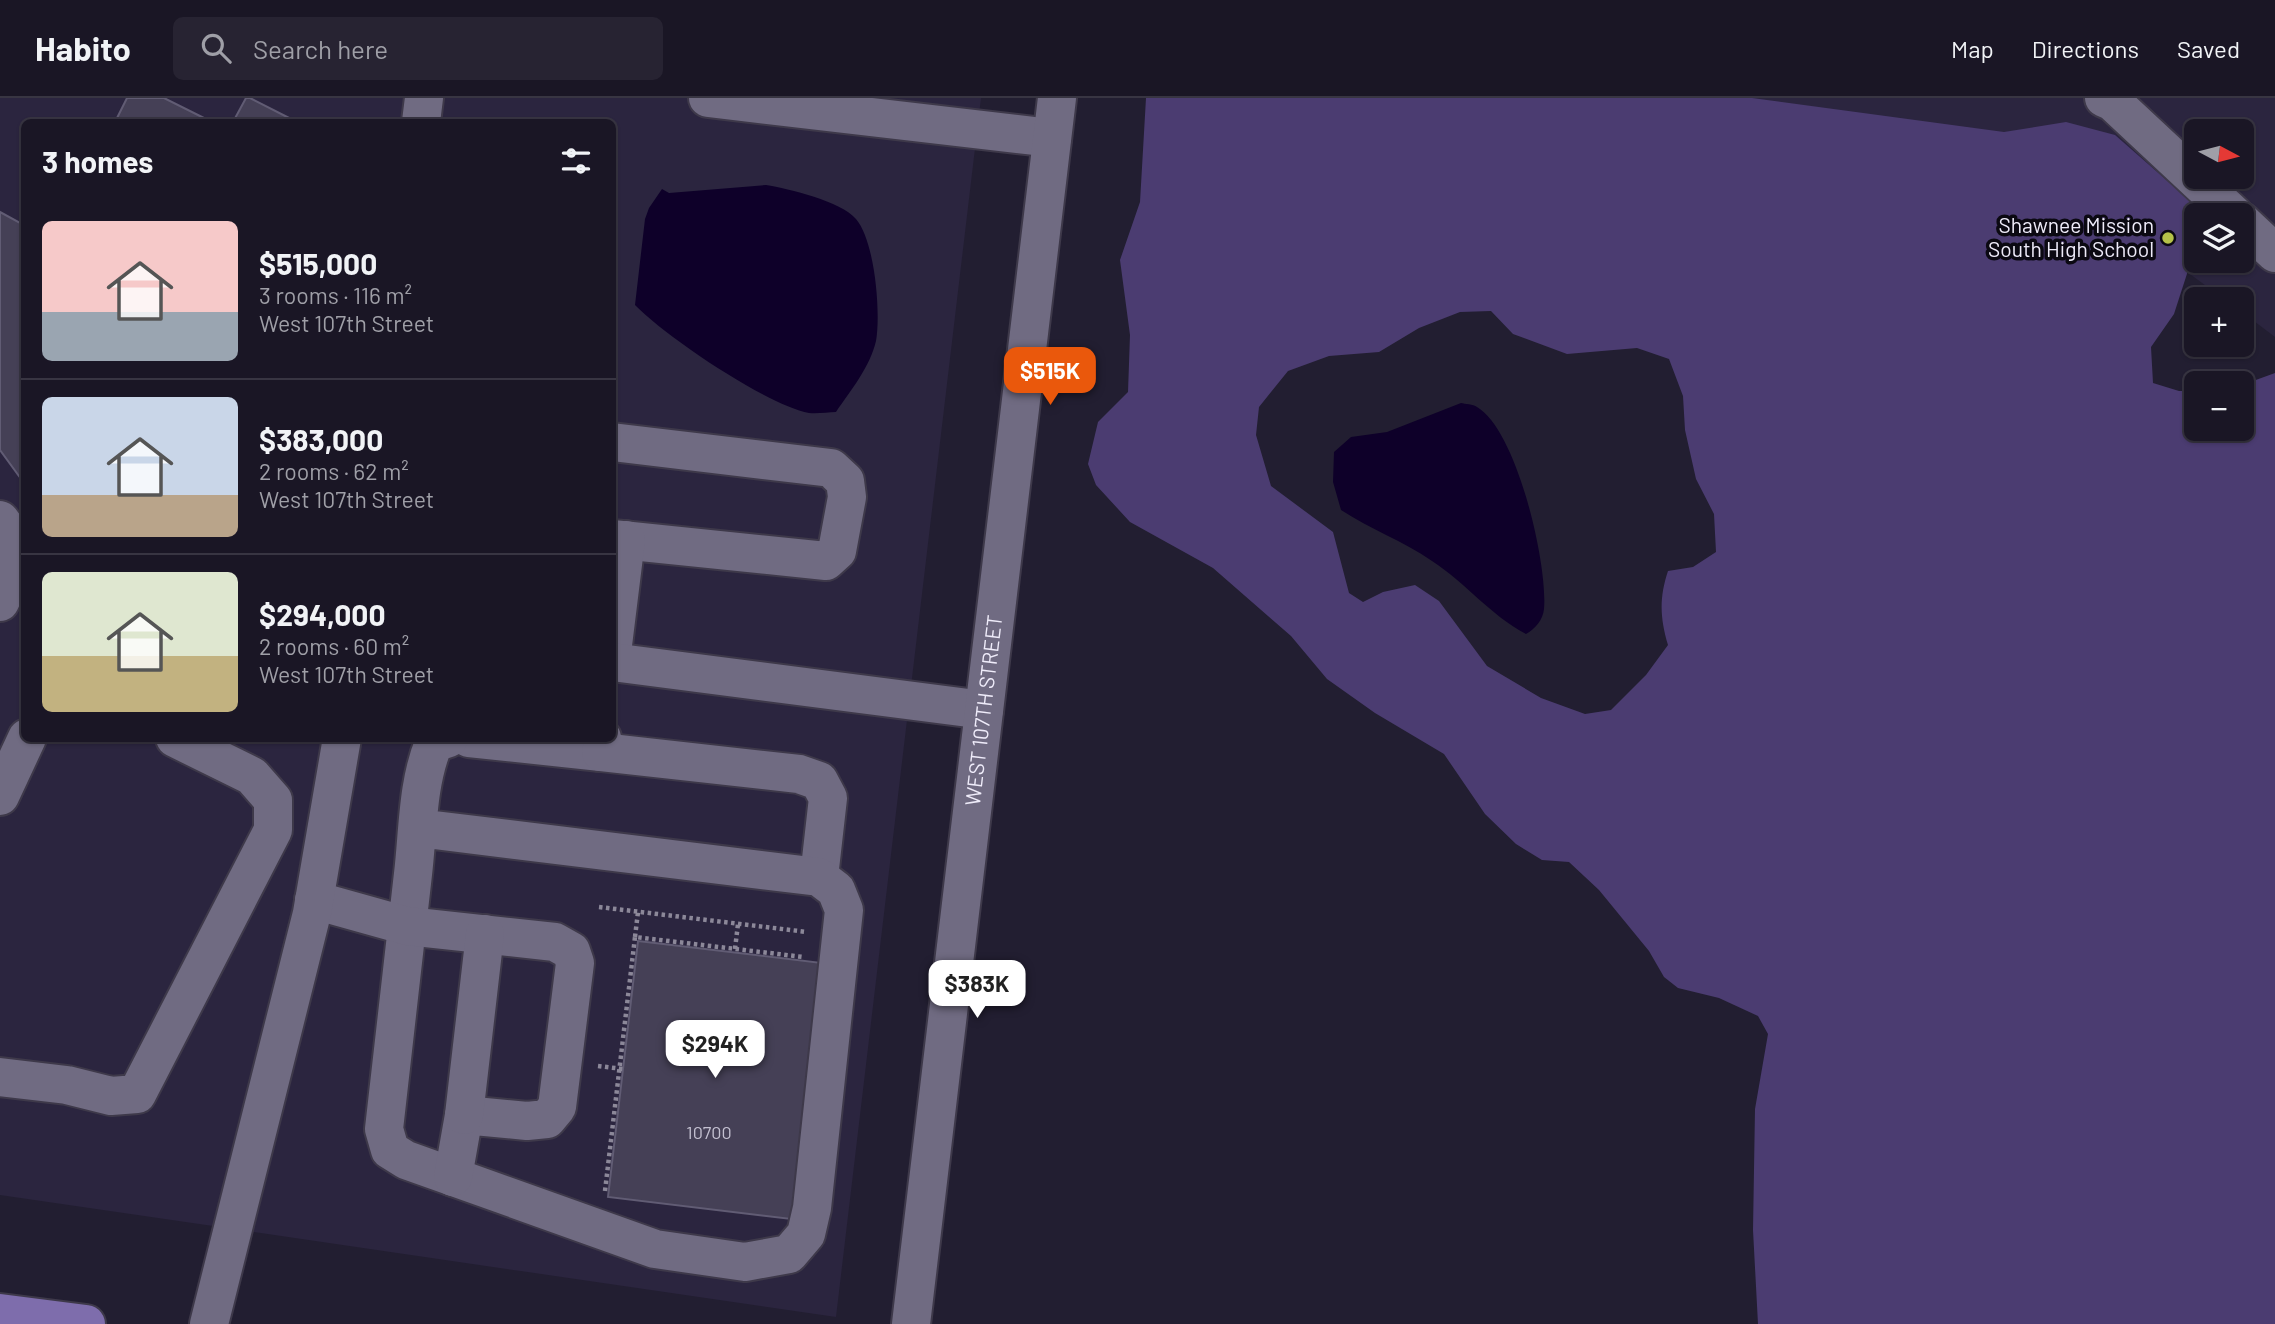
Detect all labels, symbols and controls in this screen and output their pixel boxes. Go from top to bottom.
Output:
search box [173,17,663,80]
text: Habito [35,28,131,68]
icon: search [197,29,235,67]
text: Search here [253,33,388,64]
text: Map [1951,34,1994,63]
text: Directions [2032,34,2139,63]
text: Saved [2177,34,2240,63]
north arrow [2184,119,2254,189]
map controls [2184,119,2254,441]
icon: filters [557,142,595,180]
text: 3 homes [42,143,153,179]
button: layers [2184,203,2254,273]
place label: Shawnee Mission South High School [1988,212,2154,261]
marker: Shawnee Mission South High School [2160,230,2176,246]
text: $515,000 [259,245,377,281]
icon: home [98,249,182,333]
text: 3 rooms · 116 m² [259,281,412,309]
button: + [2184,287,2254,357]
text: West 107th Street [259,309,434,337]
pin: $515K [1001,348,1099,407]
text: $515K [1020,356,1080,384]
button: − [2184,371,2254,441]
text: $383,000 [259,421,383,457]
icon: home [98,425,182,509]
text: 2 rooms · 62 m² [259,457,409,485]
text: West 107th Street [259,485,434,513]
text: $294,000 [259,596,386,632]
icon: home [98,600,182,684]
street label: WEST 107TH STREET [959,613,1006,807]
text: 2 rooms · 60 m² [259,632,409,660]
text: West 107th Street [259,660,434,688]
pin: $383K [928,960,1026,1020]
text: $383K [945,969,1009,997]
pin: $294K [666,1020,764,1080]
text: $294K [682,1029,748,1057]
house number: 10700 [686,1121,732,1143]

